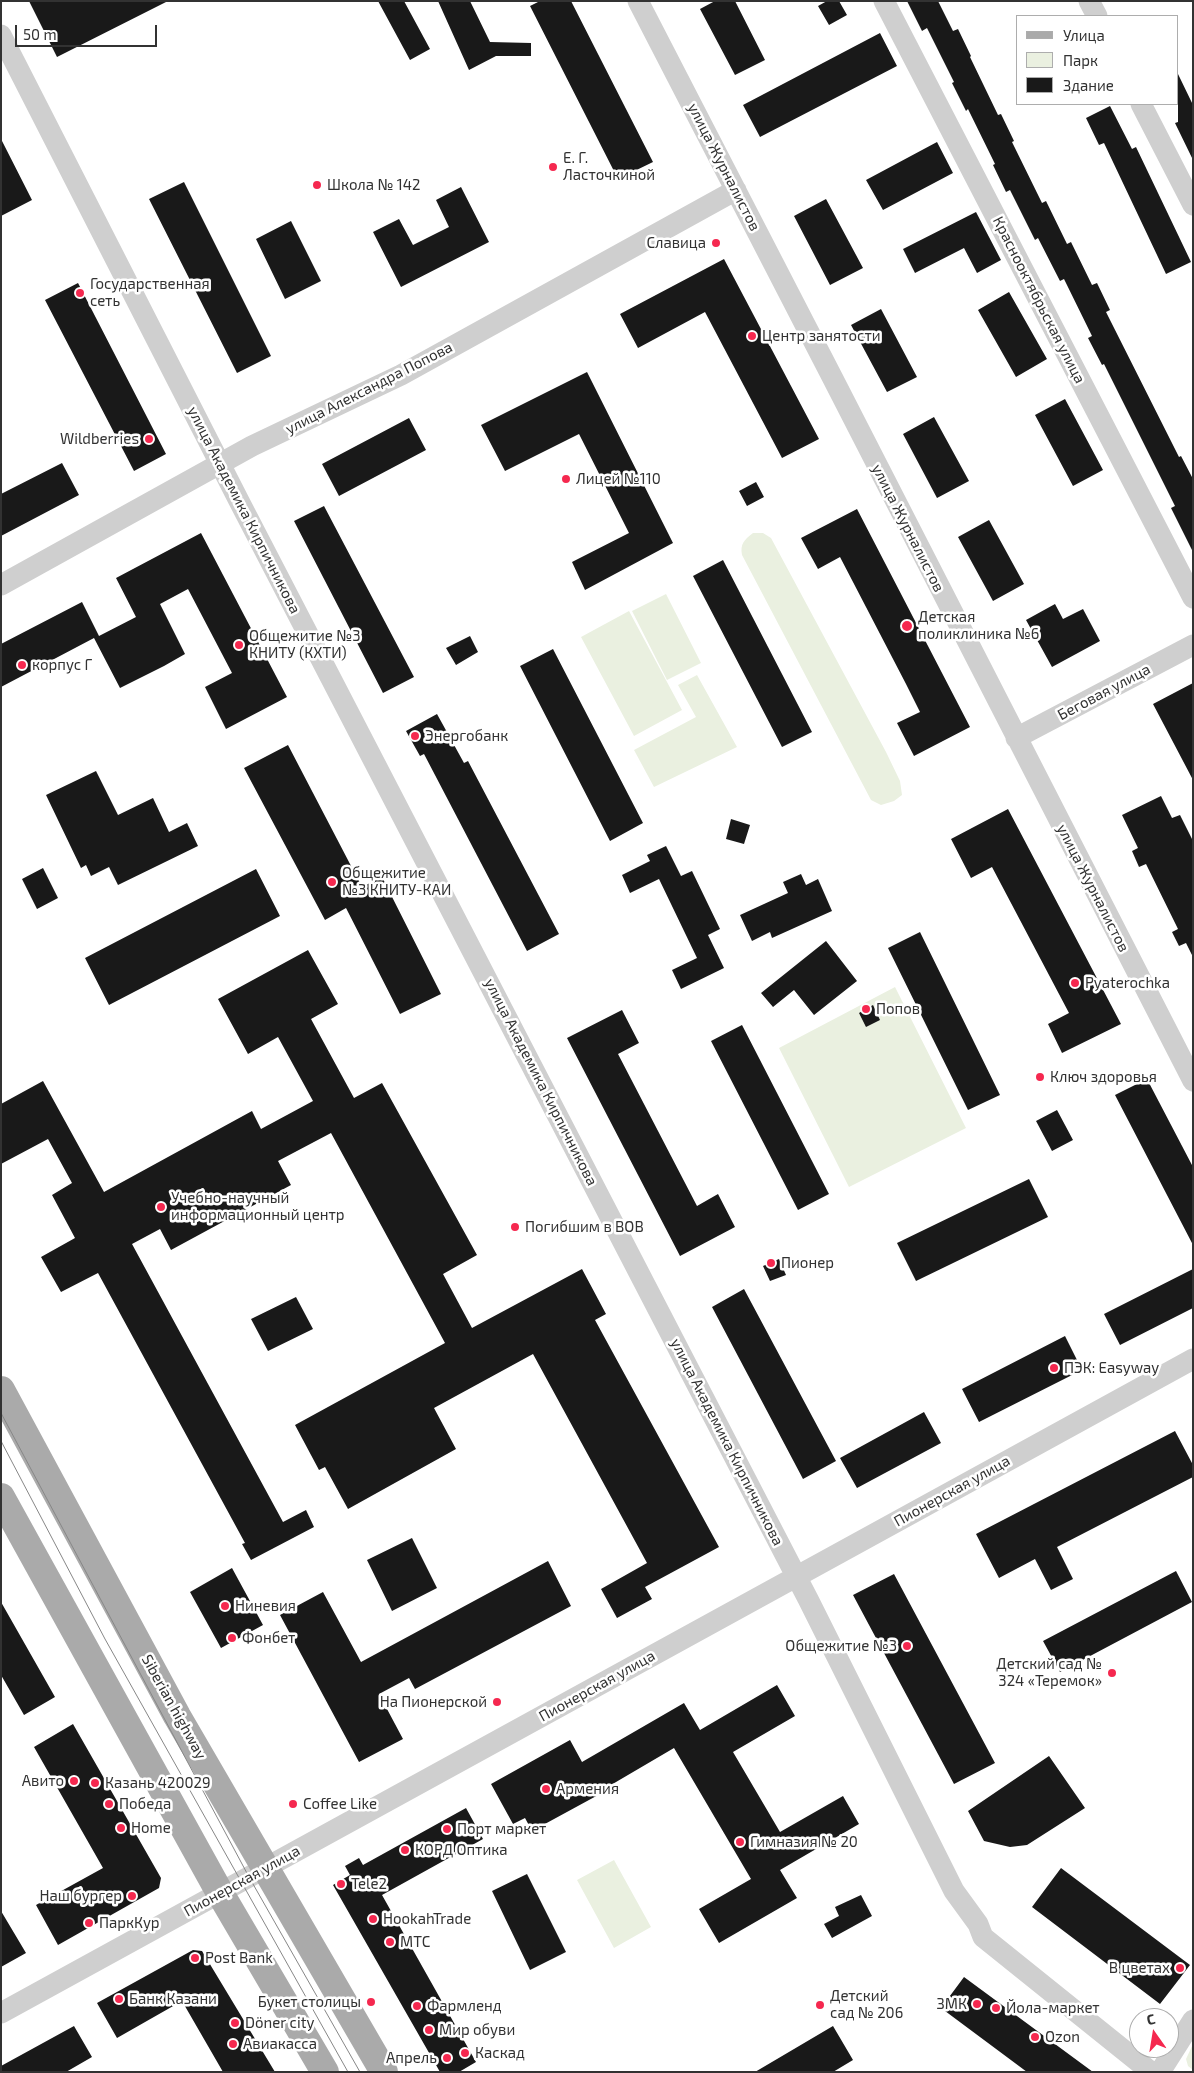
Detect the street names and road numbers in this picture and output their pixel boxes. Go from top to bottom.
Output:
street label: улица Журналистов [684,100,764,234]
street label: Краснооктябрьская улица [989,214,1089,386]
street label: улица Александра Попова [282,338,456,438]
street label: улица Академика Кирпичникова [184,403,304,617]
street label: улица Журналистов [868,461,948,595]
street label: Беговая улица [1055,660,1153,724]
street label: улица Журналистов [1053,821,1133,955]
street label: улица Академика Кирпичникова [481,975,601,1189]
street label: улица Академика Кирпичникова [667,1335,787,1549]
street label: Пионерская улица [891,1452,1013,1530]
street label: Пионерская улица [536,1647,658,1725]
street label: Siberian highway [138,1652,210,1762]
street label: Пионерская улица [181,1842,303,1920]

